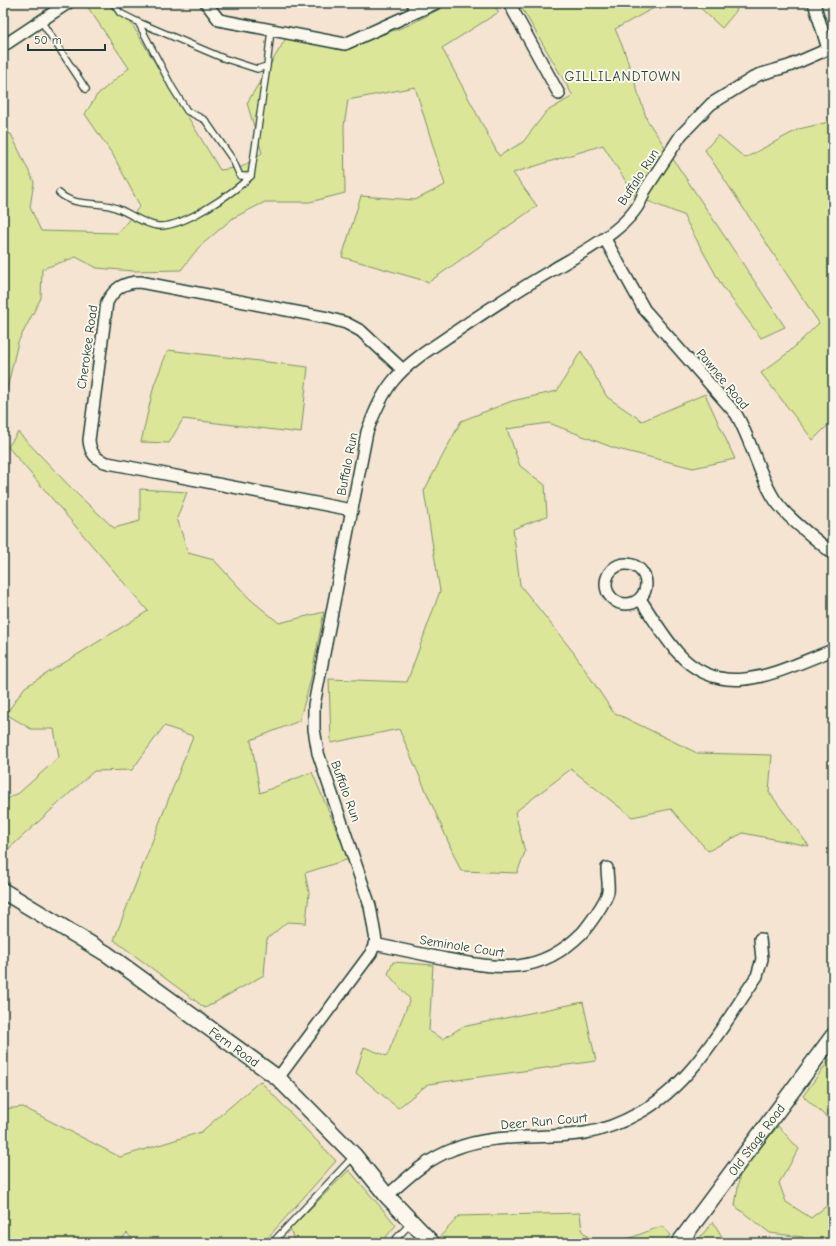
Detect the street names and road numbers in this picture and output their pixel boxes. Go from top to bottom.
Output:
street label: Buffalo Run [614,146,662,208]
street label: Cherokee Road [74,304,100,390]
street label: Pawnee Road [694,346,752,412]
street label: Buffalo Run [334,431,360,497]
street label: Buffalo Run [328,758,364,824]
street label: Seminole Court [419,932,507,960]
street label: Fern Road [207,1023,262,1070]
street label: Old Stage Road [724,1101,788,1178]
street label: Deer Run Court [500,1110,589,1132]

